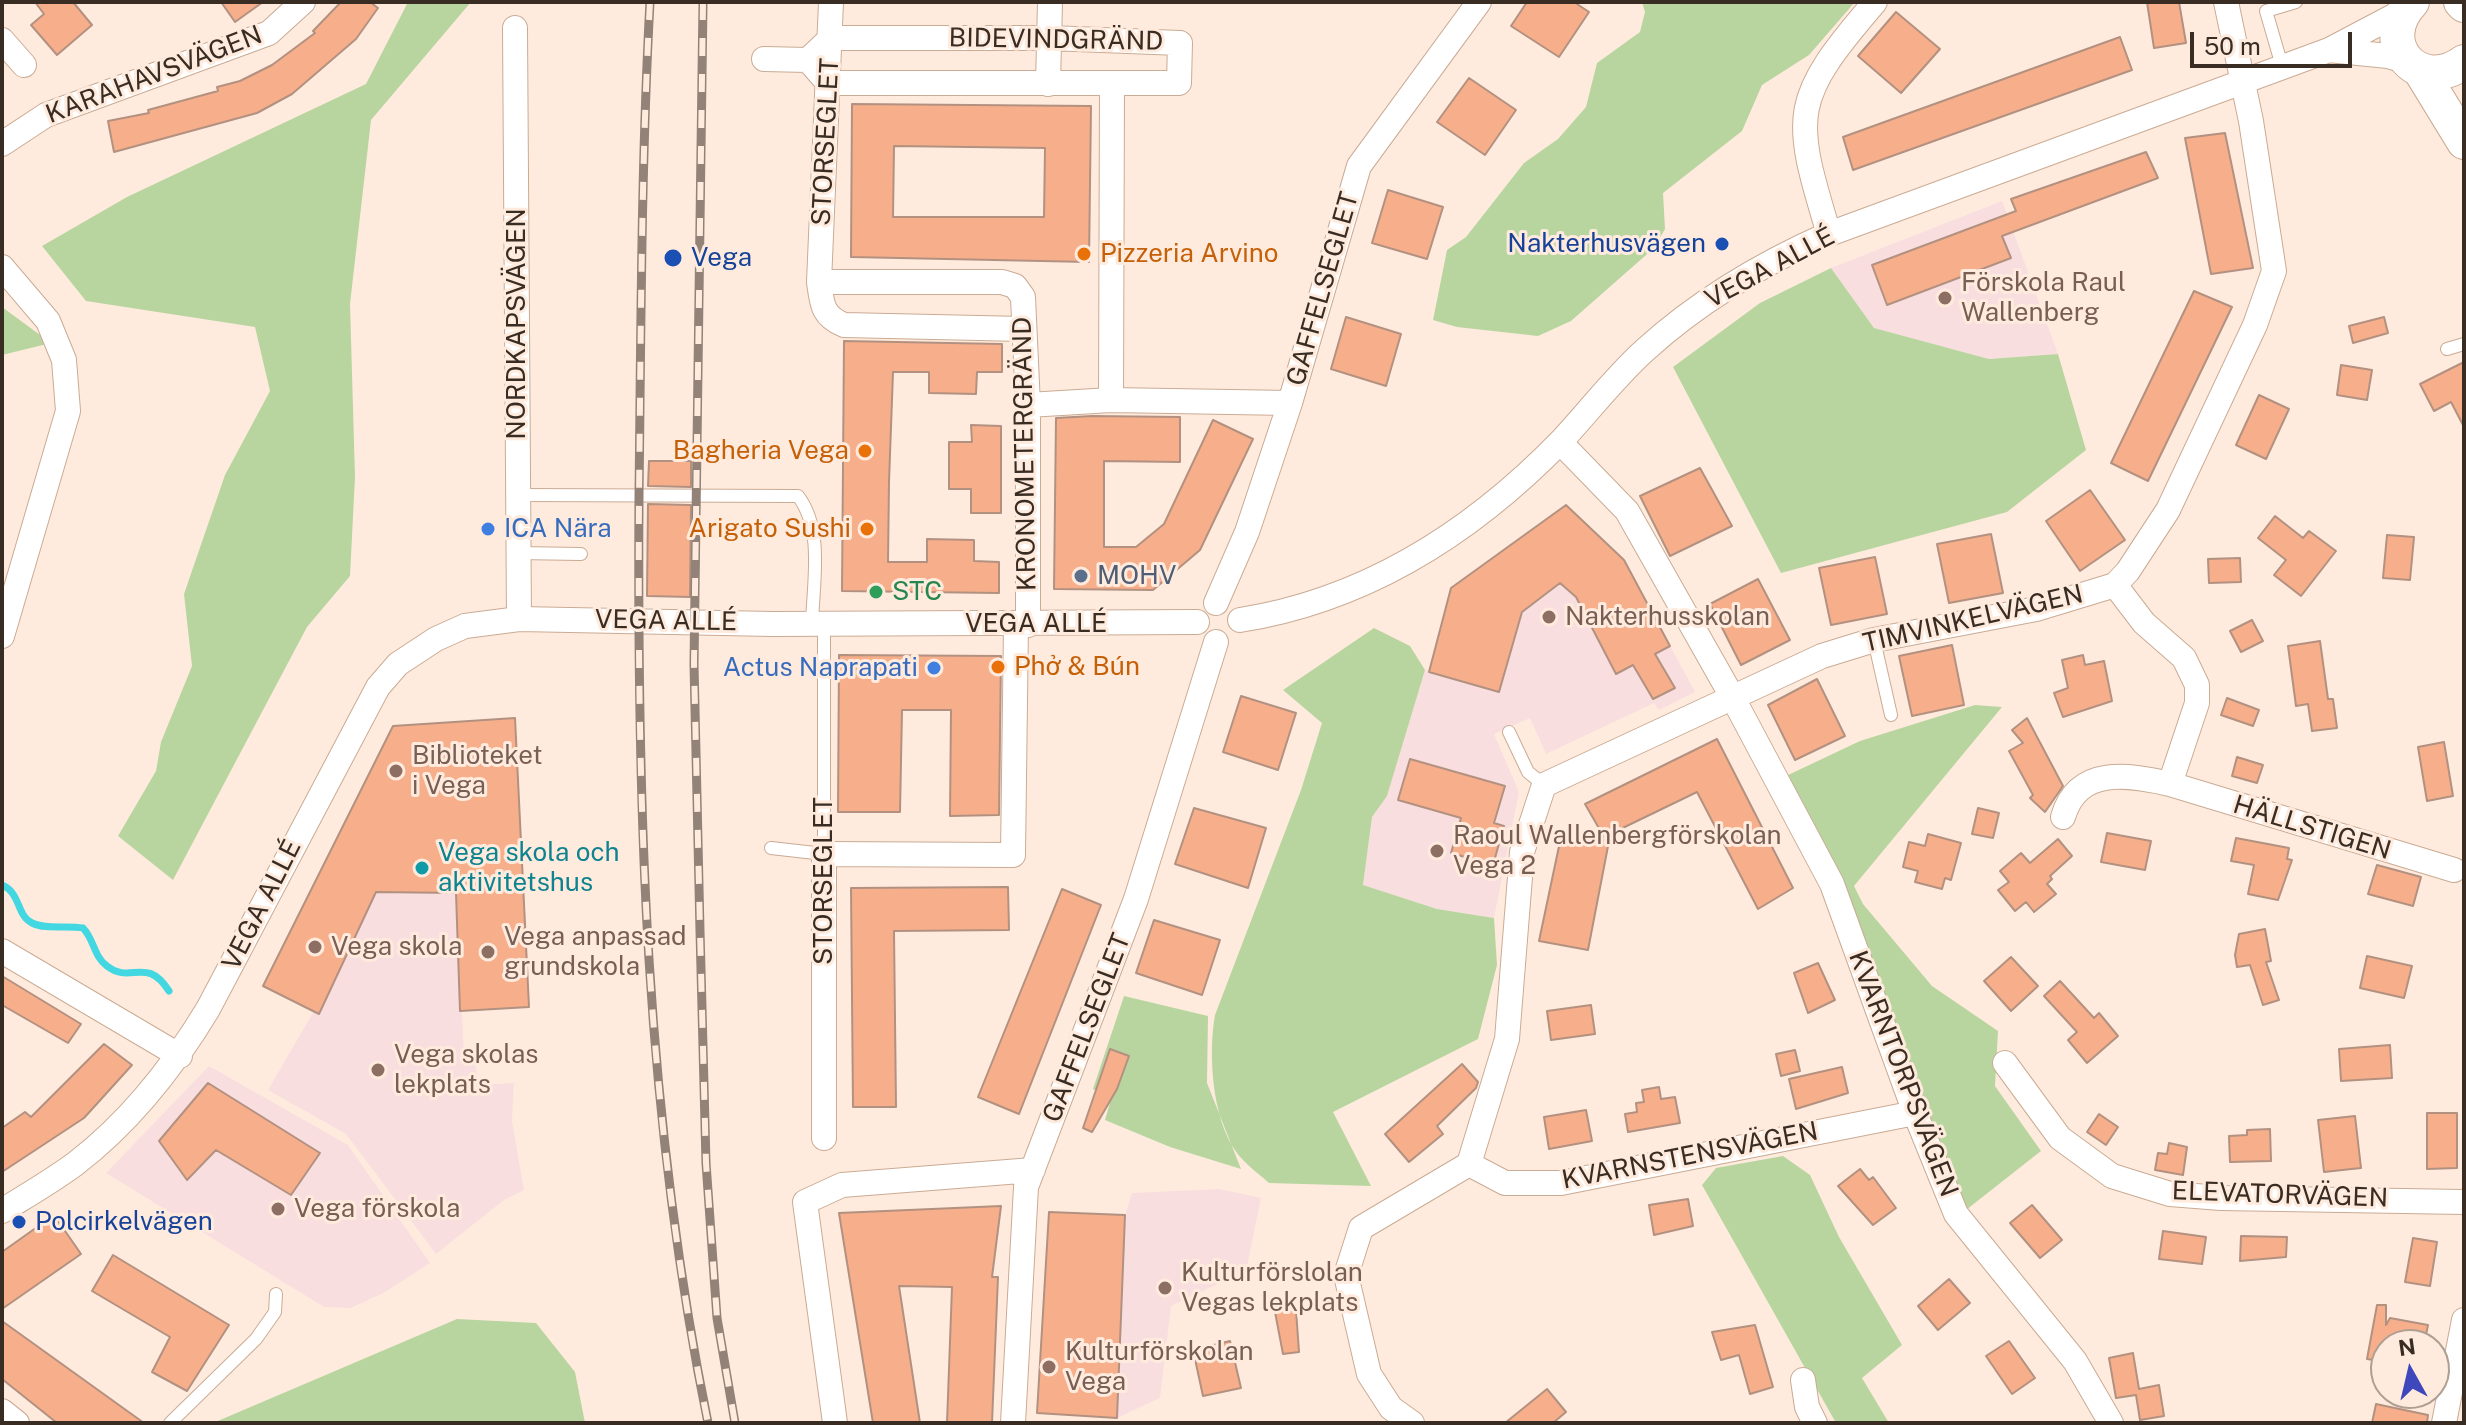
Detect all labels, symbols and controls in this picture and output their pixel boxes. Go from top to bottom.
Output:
scale bar [2194,16,2356,66]
street label: KARAHAVSVÄGEN [41,19,267,131]
street label: BIDEVINDGRÄND [948,23,1164,57]
text: 50 m [2204,32,2261,60]
street label: STORSEGLET [806,57,846,227]
street label: GAFFELSEGLET [1280,189,1366,389]
street label: NORDKAPSVÄGEN [501,208,533,440]
street label: VEGA ALLÉ [1700,221,1840,315]
place label: Nakterhusvägen [1507,228,1706,260]
marker: Nakterhusvägen [1713,235,1731,253]
place label: Pizzeria Arvino [1100,238,1279,270]
place label: Vega [691,242,752,274]
marker: Pizzeria Arvino [1075,245,1093,263]
marker: Vega [662,247,684,269]
place label: Förskola Raul Wallenberg [1961,267,2126,328]
marker: Förskola Raul Wallenberg [1936,289,1954,307]
street label: KRONOMETERGRÄND [1007,317,1043,591]
place label: Bagheria Vega [673,435,849,467]
marker: Bagheria Vega [856,442,874,460]
place label: ICA Nära [504,513,612,545]
place label: Arigato Sushi [688,513,851,545]
marker: ICA Nära [479,520,497,538]
marker: Arigato Sushi [858,520,876,538]
place label: MOHV [1097,560,1177,592]
marker: MOHV [1072,567,1090,585]
place label: STC [892,576,942,608]
street label: TIMVINKELVÄGEN [1860,579,2086,659]
marker: STC [867,583,885,601]
place label: Nakterhusskolan [1565,601,1770,633]
street label: VEGA ALLÉ [595,604,737,638]
street label: VEGA ALLÉ [965,608,1107,640]
marker: Nakterhusskolan [1540,608,1558,626]
place label: Phở & Bún [1014,651,1140,683]
place label: Actus Naprapati [723,652,918,684]
marker: Phở & Bún [989,658,1007,676]
marker: Actus Naprapati [925,659,943,677]
place label: Biblioteket i Vega [412,740,543,802]
marker: Biblioteket i Vega [387,762,405,780]
street label: HÄLLSTIGEN [2229,789,2395,867]
street label: STORSEGLET [808,797,840,965]
place label: Raoul Wallenbergförskolan Vega 2 [1453,820,1782,882]
street label: VEGA ALLÉ [216,835,308,975]
place label: Vega skola och aktivitetshus [438,837,619,898]
marker: Raoul Wallenbergförskolan Vega 2 [1428,842,1446,860]
marker: Vega skola och aktivitetshus [413,859,431,877]
place label: Vega anpassad grundskola [504,921,687,982]
street label: GAFFELSEGLET [1037,929,1137,1127]
place label: Vega skola [331,931,462,963]
marker: Vega skola [306,938,324,956]
marker: Vega anpassad grundskola [479,943,497,961]
street label: KVARNTORPSVÄGEN [1842,947,1964,1201]
place label: Vega skolas lekplats [394,1039,538,1100]
marker: Vega skolas lekplats [369,1061,387,1079]
street label: KVARNSTENSVÄGEN [1559,1116,1821,1196]
street label: ELEVATORVÄGEN [2171,1176,2389,1214]
place label: Vega förskola [294,1193,460,1225]
marker: Vega förskola [269,1200,287,1218]
place label: Polcirkelvägen [35,1206,213,1238]
marker: Polcirkelvägen [10,1213,28,1231]
place label: Kulturförslolan Vegas lekplats [1181,1257,1363,1318]
marker: Kulturförslolan Vegas lekplats [1156,1279,1174,1297]
north arrow [2370,1329,2450,1409]
text: N [2397,1333,2417,1361]
place label: Kulturförskolan Vega [1065,1336,1254,1398]
marker: Kulturförskolan Vega [1040,1358,1058,1376]

